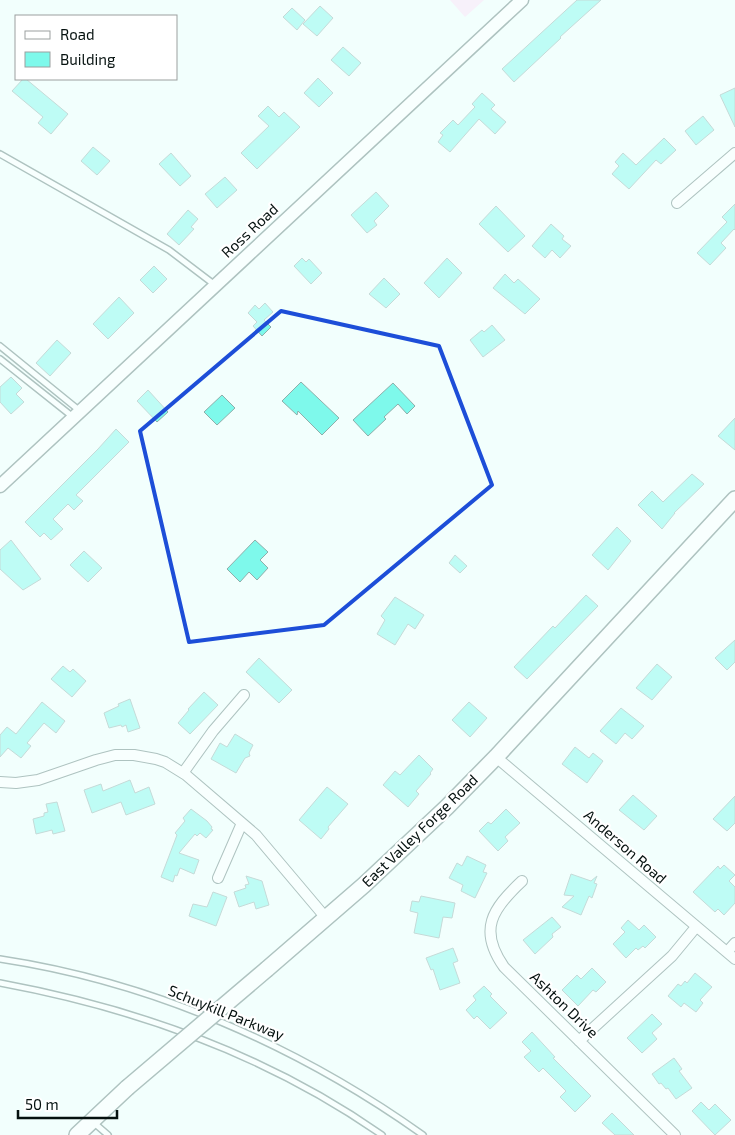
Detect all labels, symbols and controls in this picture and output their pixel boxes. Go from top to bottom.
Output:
legend [15,15,178,80]
text: Road [60,25,95,43]
text: Building [60,50,116,68]
street label: Ross Road [217,200,281,261]
street label: East Valley Forge Road [358,770,481,890]
street label: Anderson Road [581,806,671,887]
street label: Ashton Drive [527,967,602,1041]
street label: Schuykill Parkway [166,981,287,1044]
scale bar [18,1088,116,1120]
text: 50 m [25,1095,59,1113]

